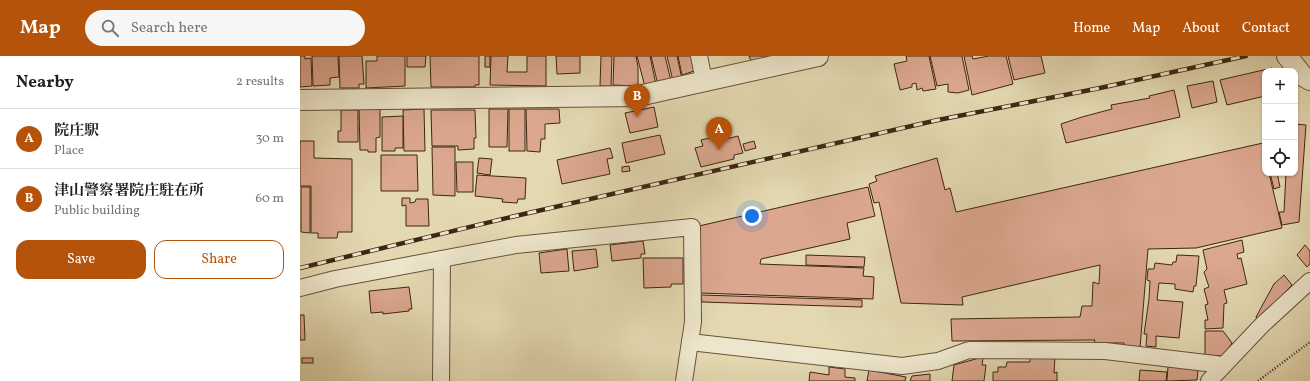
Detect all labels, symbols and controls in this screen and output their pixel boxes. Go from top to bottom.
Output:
search box [85,10,365,46]
text: Map [20,15,61,41]
icon: search [99,17,121,39]
text: Search here [131,18,208,39]
text: Home [1073,19,1110,38]
text: Map [1132,19,1160,38]
text: About [1182,19,1220,38]
text: Contact [1242,19,1290,38]
map controls [1262,68,1298,176]
button: + [1262,68,1298,104]
text: Nearby [16,71,74,94]
text: 2 results [236,73,284,91]
pin: B [624,84,650,117]
button: − [1262,104,1298,140]
pin: A [706,117,732,150]
text: 院庄駅 [54,121,99,142]
text: A [24,130,34,148]
text: 30 m [256,130,284,148]
button: locate [1262,140,1298,176]
text: Place [54,142,84,160]
text: 津山警察署院庄駐在所 [54,181,204,202]
text: B [25,190,33,208]
text: 60 m [256,190,284,208]
text: Public building [54,202,140,220]
your location [742,206,762,226]
button: Save [16,240,146,279]
button: Share [154,240,284,279]

